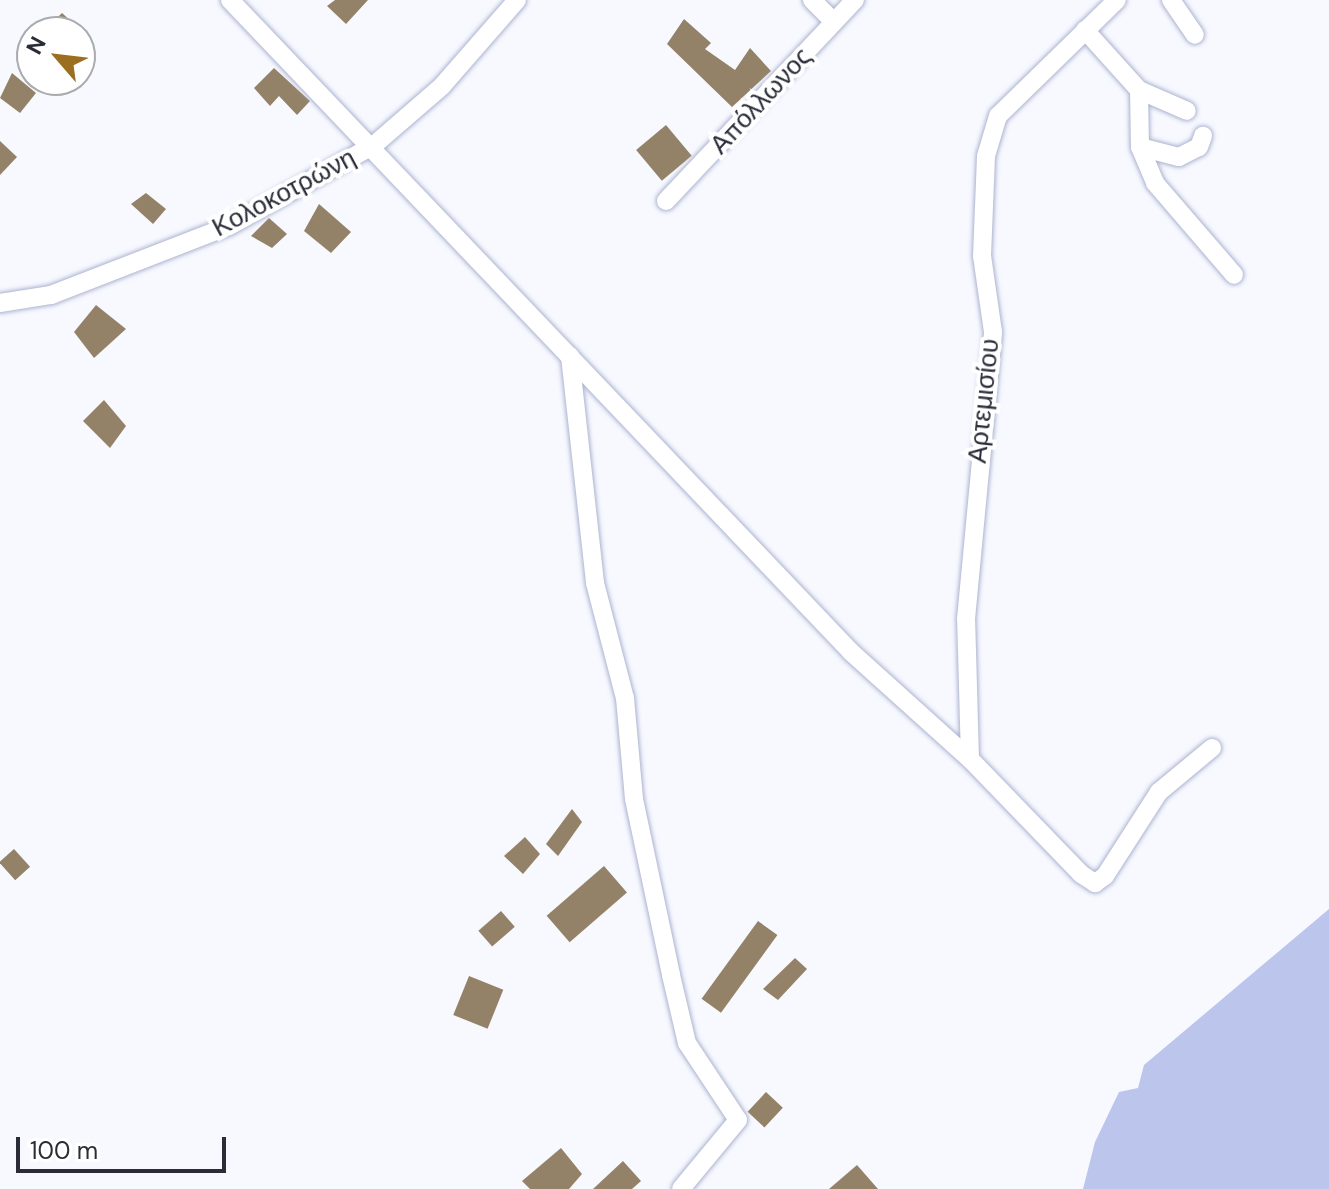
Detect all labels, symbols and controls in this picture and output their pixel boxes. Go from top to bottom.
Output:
north arrow [16,16,96,96]
text: N [20,32,53,59]
street label: Απόλλωνος [704,41,818,161]
street label: Κολοκοτρώνη [207,142,361,244]
street label: Αρτεμισίου [962,337,1006,465]
scale bar [20,1121,230,1171]
text: 100 m [30,1135,98,1166]

